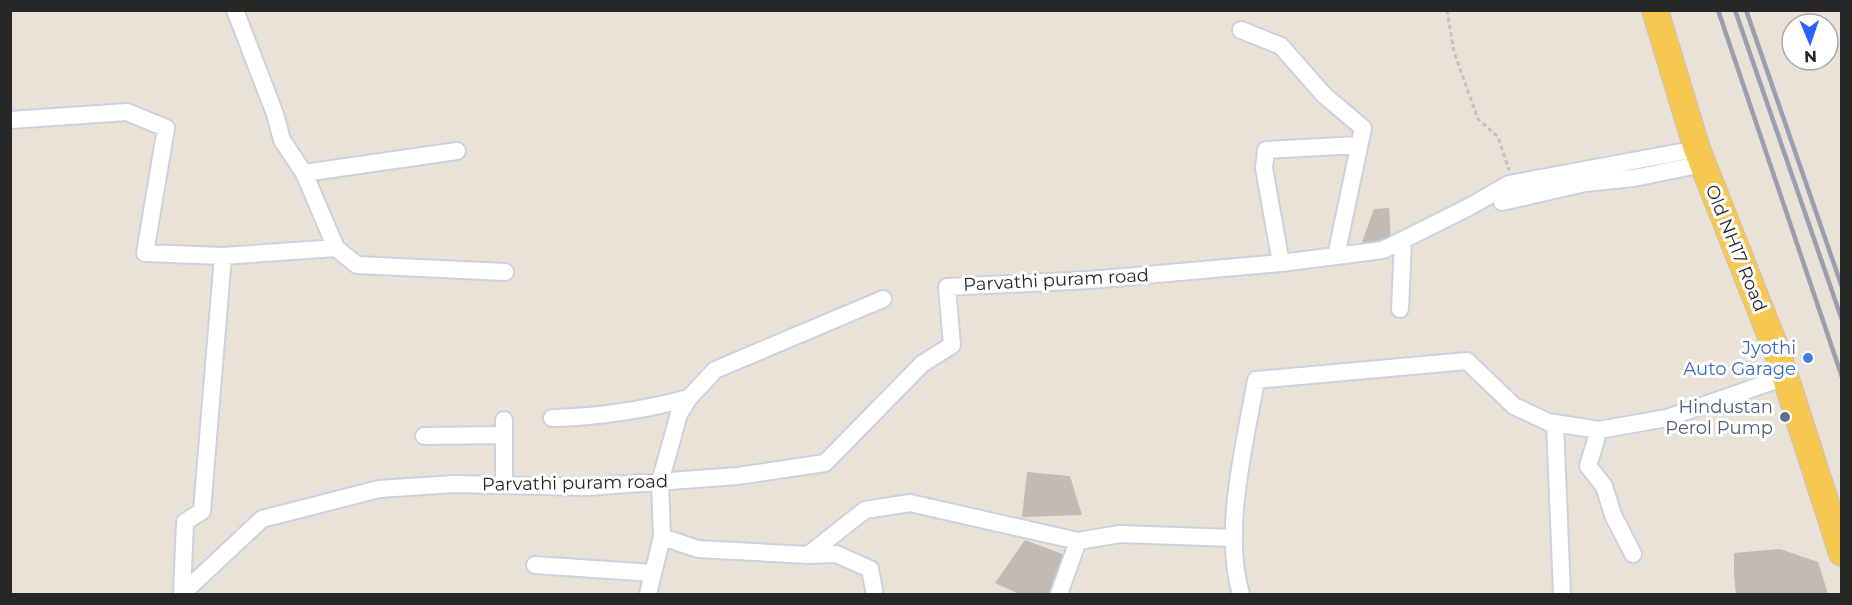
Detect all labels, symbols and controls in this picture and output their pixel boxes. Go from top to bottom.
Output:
north arrow [1780,12,1840,72]
text: N [1804,47,1817,66]
street label: Old NH17 Road [1701,181,1771,315]
street label: Parvathi puram road [963,264,1149,296]
place label: Jyothi Auto Garage [1683,337,1796,380]
marker: Jyothi Auto Garage [1801,351,1815,365]
place label: Hindustan Perol Pump [1665,396,1773,439]
marker: Hindustan Perol Pump [1778,410,1792,424]
street label: Parvathi puram road [482,470,668,496]

